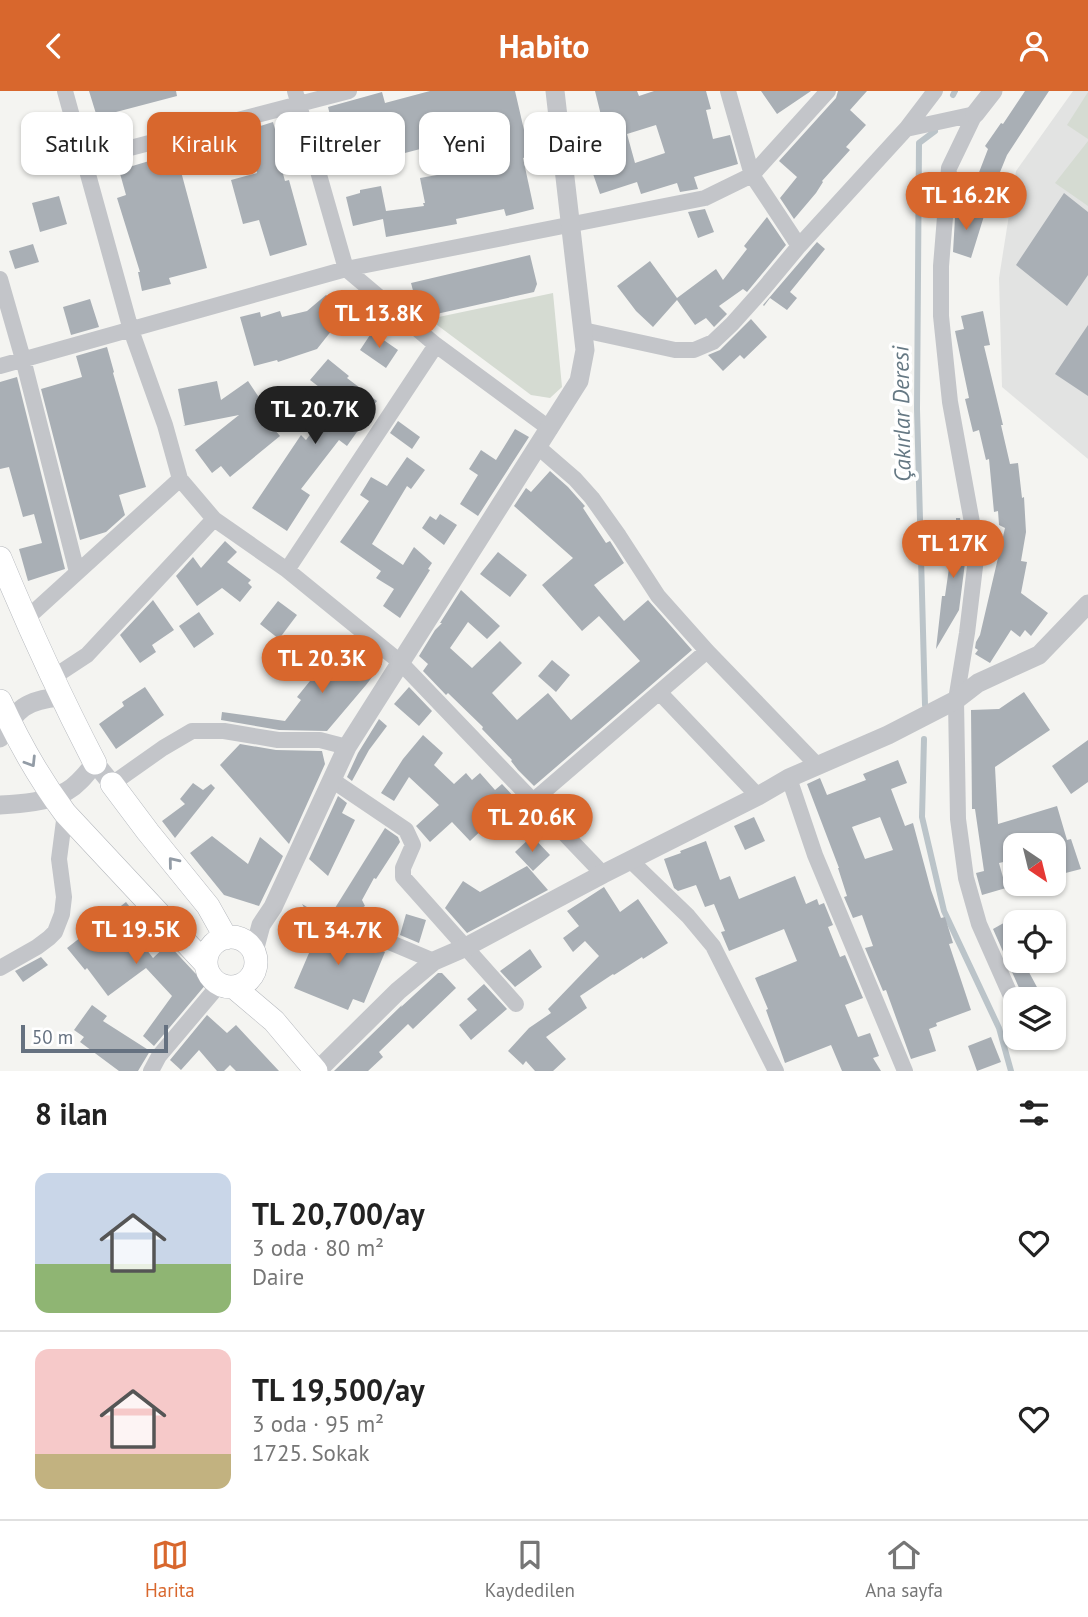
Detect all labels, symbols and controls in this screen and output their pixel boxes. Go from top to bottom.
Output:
text: Habito [499,25,589,67]
icon: back [35,27,73,65]
icon: person [1015,27,1053,65]
chip: Satılık [21,112,133,175]
chip: Kiralık [147,112,261,175]
chip: Filtreler [275,112,405,175]
chip: Yeni [419,112,510,175]
chip: Daire [524,112,626,175]
pin: TL 16.2K [894,173,1038,232]
text: TL 16.2K [922,180,1010,209]
pin: TL 13.8K [307,291,451,350]
text: TL 13.8K [335,298,423,327]
water label: Çakırlar Deresi [885,345,917,482]
pin: TL 20.7K [243,387,387,446]
text: TL 20.7K [271,394,359,423]
pin: TL 17K [896,521,1010,580]
text: TL 17K [918,528,988,557]
pin: TL 20.3K [250,635,394,695]
text: TL 20.3K [278,643,366,672]
one-way arrow [23,754,36,767]
pin: TL 20.6K [460,795,604,854]
text: TL 20.6K [488,802,576,831]
north arrow [1003,833,1066,896]
map controls [1003,833,1066,1050]
one-way arrow [168,858,181,870]
pin: TL 19.5K [64,907,208,966]
pin: TL 34.7K [266,907,410,967]
button: locate [1003,910,1066,973]
text: TL 19.5K [92,914,180,943]
text: TL 34.7K [294,915,382,944]
button: layers [1003,987,1066,1050]
scale bar [21,1022,168,1054]
text: 50 m [32,1025,73,1049]
text: 8 ilan [35,1094,108,1133]
icon: filters [1015,1094,1053,1132]
text: TL 20,700/ay [252,1194,425,1233]
icon: home [91,1201,175,1285]
icon: heart [1015,1224,1053,1262]
text: 3 oda · 80 m² [252,1233,384,1262]
text: Daire [252,1262,304,1291]
text: TL 19,500/ay [252,1370,425,1409]
icon: home [91,1377,175,1461]
icon: heart [1015,1400,1053,1438]
text: 3 oda · 95 m² [252,1409,384,1438]
text: 1725. Sokak [252,1438,369,1467]
tab: Harita [145,1536,195,1602]
tab: Kaydedilen [485,1536,575,1602]
tab: Ana sayfa [865,1536,943,1602]

